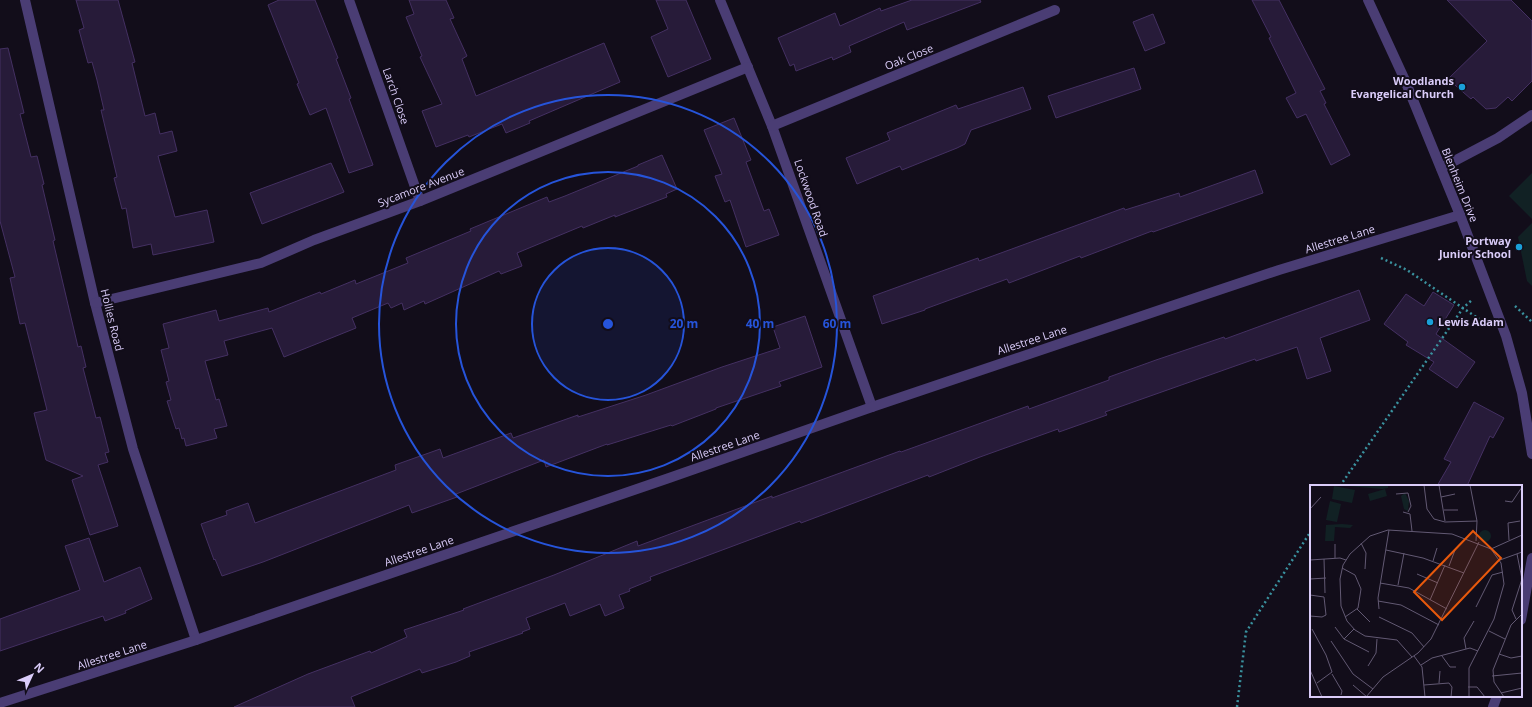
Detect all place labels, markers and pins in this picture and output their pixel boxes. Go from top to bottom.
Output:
place label: Woodlands Evangelical Church [1350,73,1455,101]
marker: Woodlands Evangelical Church [1457,82,1467,92]
place label: Portway Junior School [1438,233,1512,261]
marker: Portway Junior School [1514,242,1524,252]
place label: Lewis Adam [1438,314,1504,329]
centre of rings [601,317,615,331]
marker: Lewis Adam [1425,317,1435,327]

